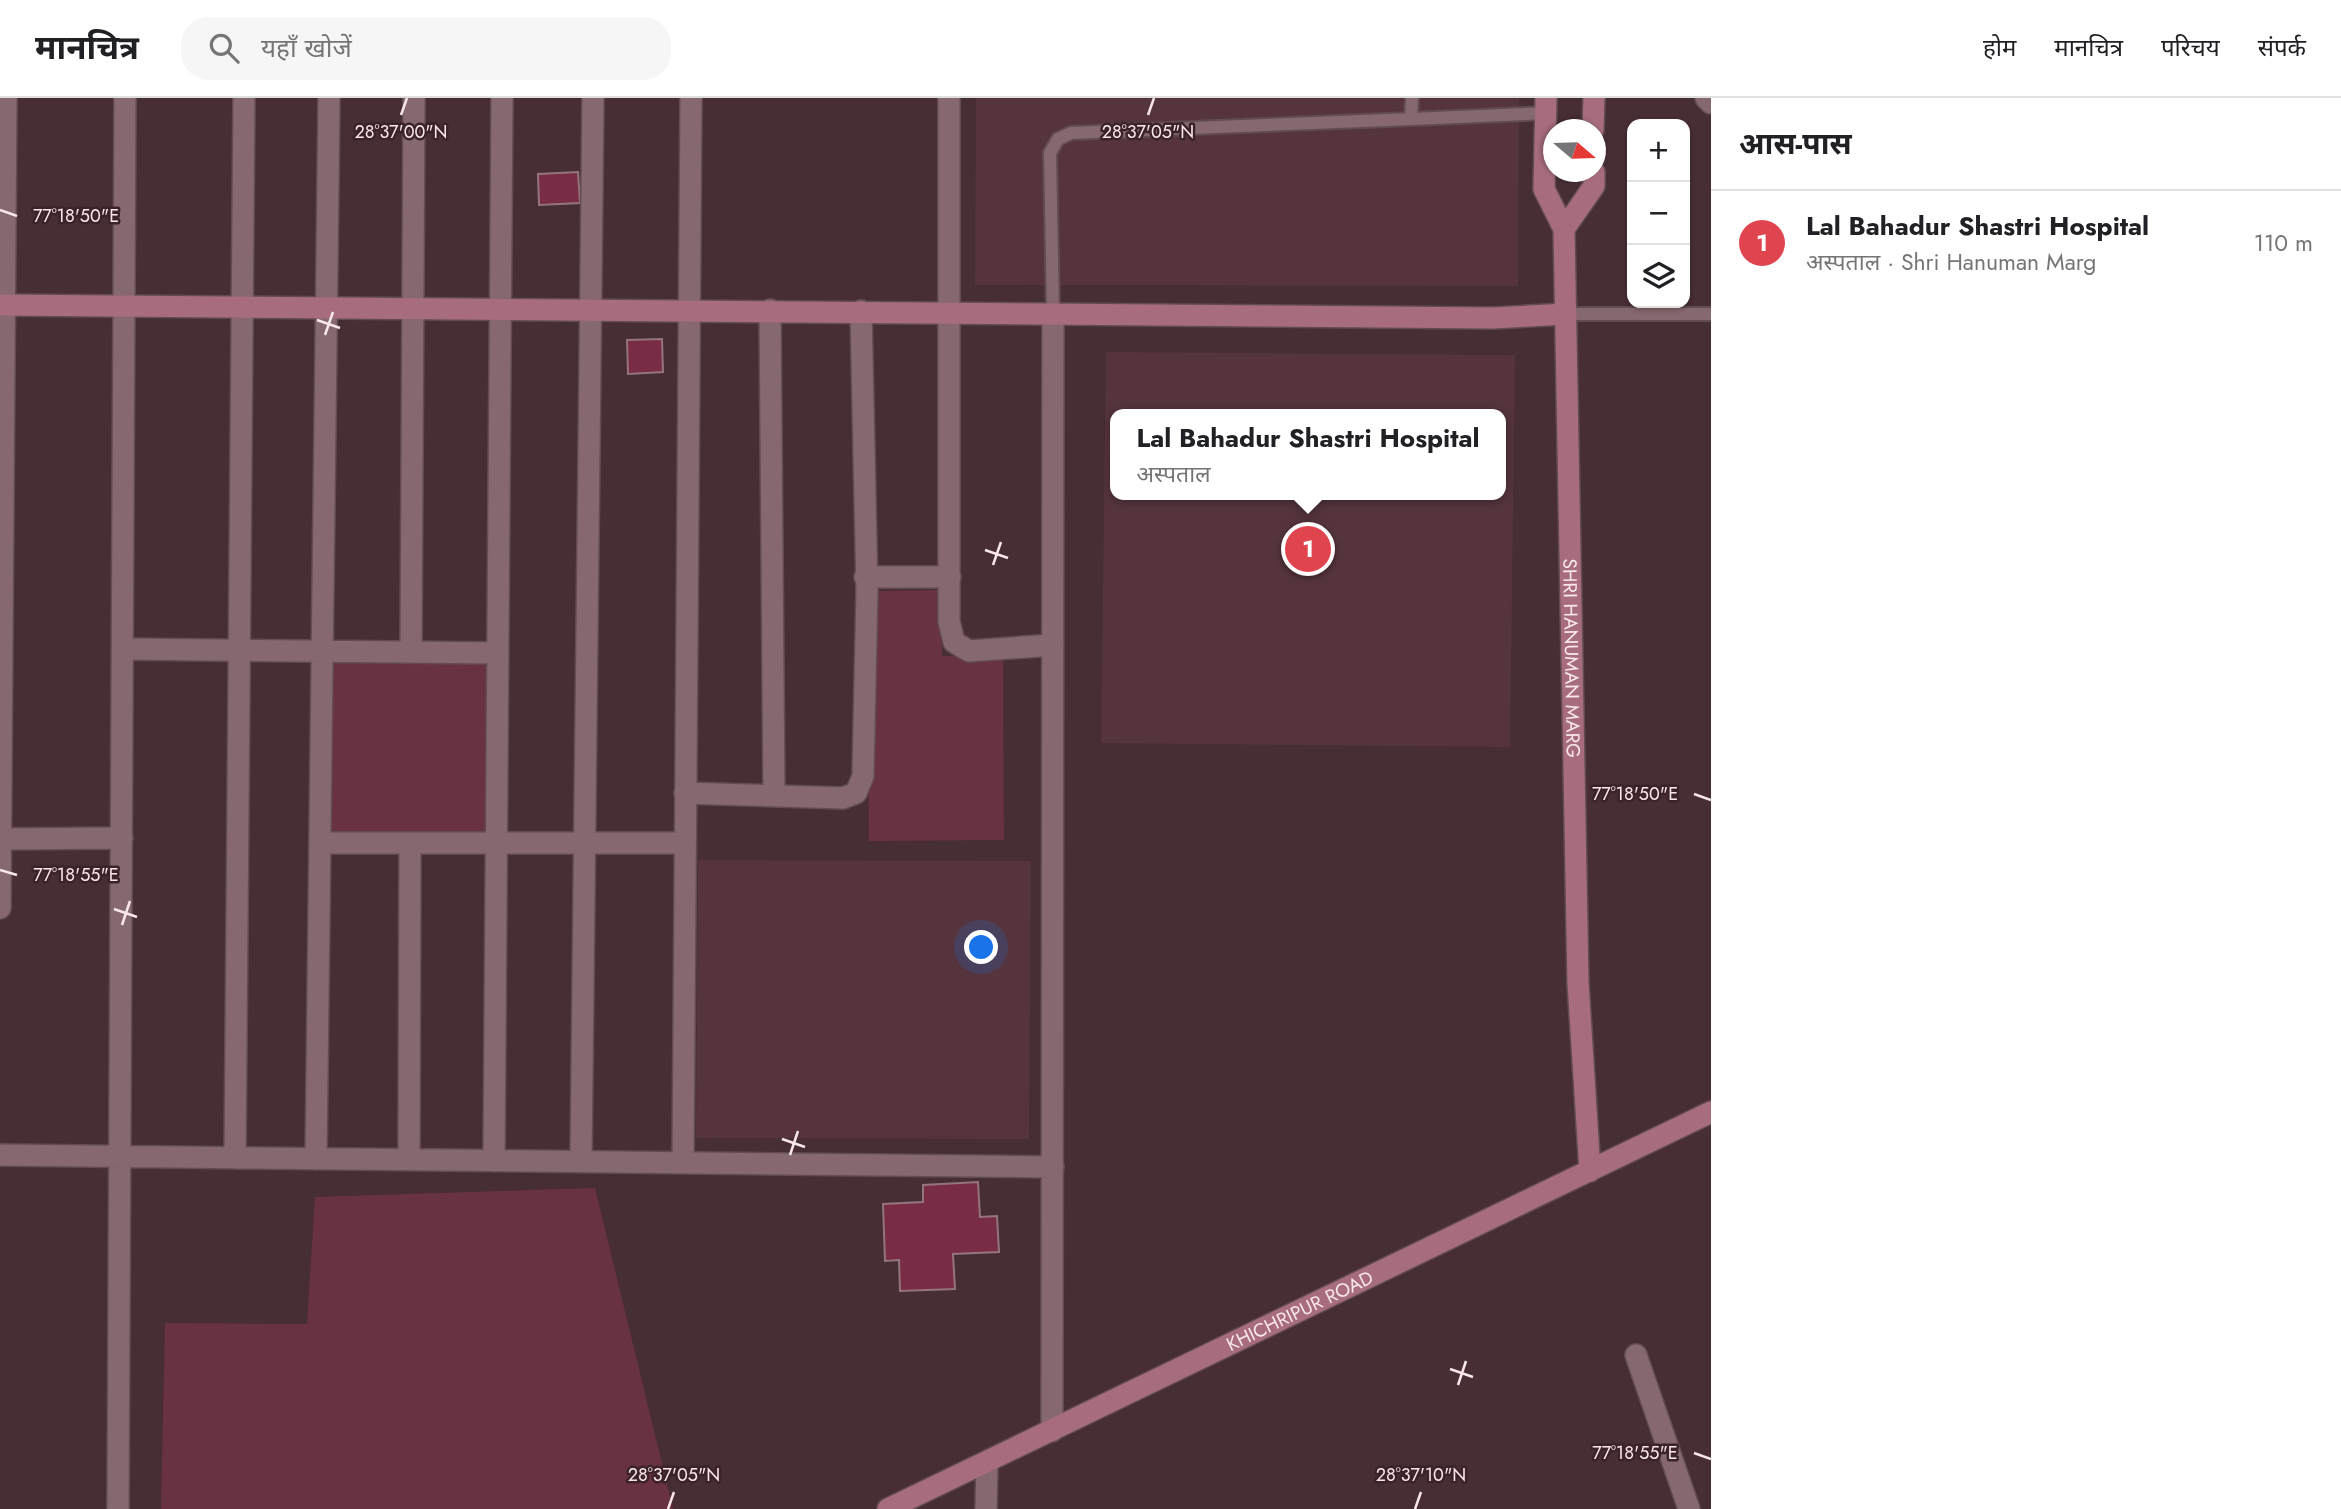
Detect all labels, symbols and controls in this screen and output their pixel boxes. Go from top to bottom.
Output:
search box [181,17,671,80]
text: मानचित्र [35,24,139,71]
icon: search [205,29,243,67]
text: यहाँ खोजें [261,29,352,67]
text: होम [1983,30,2016,65]
text: मानचित्र [2054,30,2123,65]
text: परिचय [2161,30,2220,65]
text: संपर्क [2258,30,2306,65]
text: 28°37'00"N [354,119,448,145]
text: 28°37'05"N [1102,119,1194,145]
north arrow [1543,119,1606,182]
map controls [1627,119,1690,308]
button: + [1627,119,1690,182]
text: आस-पास [1739,122,1852,165]
button: − [1627,182,1690,245]
text: 77°18'50"E [33,203,119,229]
text: Lal Bahadur Shastri Hospital [1806,207,2149,245]
text: 1 [1756,226,1768,260]
text: 110 m [2254,226,2313,260]
button: layers [1627,245,1690,308]
text: अस्पताल · Shri Hanuman Marg [1806,245,2096,279]
popup [1110,409,1506,500]
text: Lal Bahadur Shastri Hospital [1136,419,1480,457]
text: अस्पताल [1136,457,1211,491]
pin: 1 [1285,523,1331,575]
street label: SHRI HANUMAN MARG [1557,558,1587,758]
text: 77°18'50"E [1592,781,1678,807]
text: 77°18'55"E [33,862,119,888]
your location [964,930,998,964]
street label: KHICHRIPUR ROAD [1222,1263,1378,1357]
text: 77°18'55"E [1592,1440,1678,1466]
text: 28°37'05"N [628,1462,720,1488]
text: 28°37'10"N [1376,1462,1466,1488]

